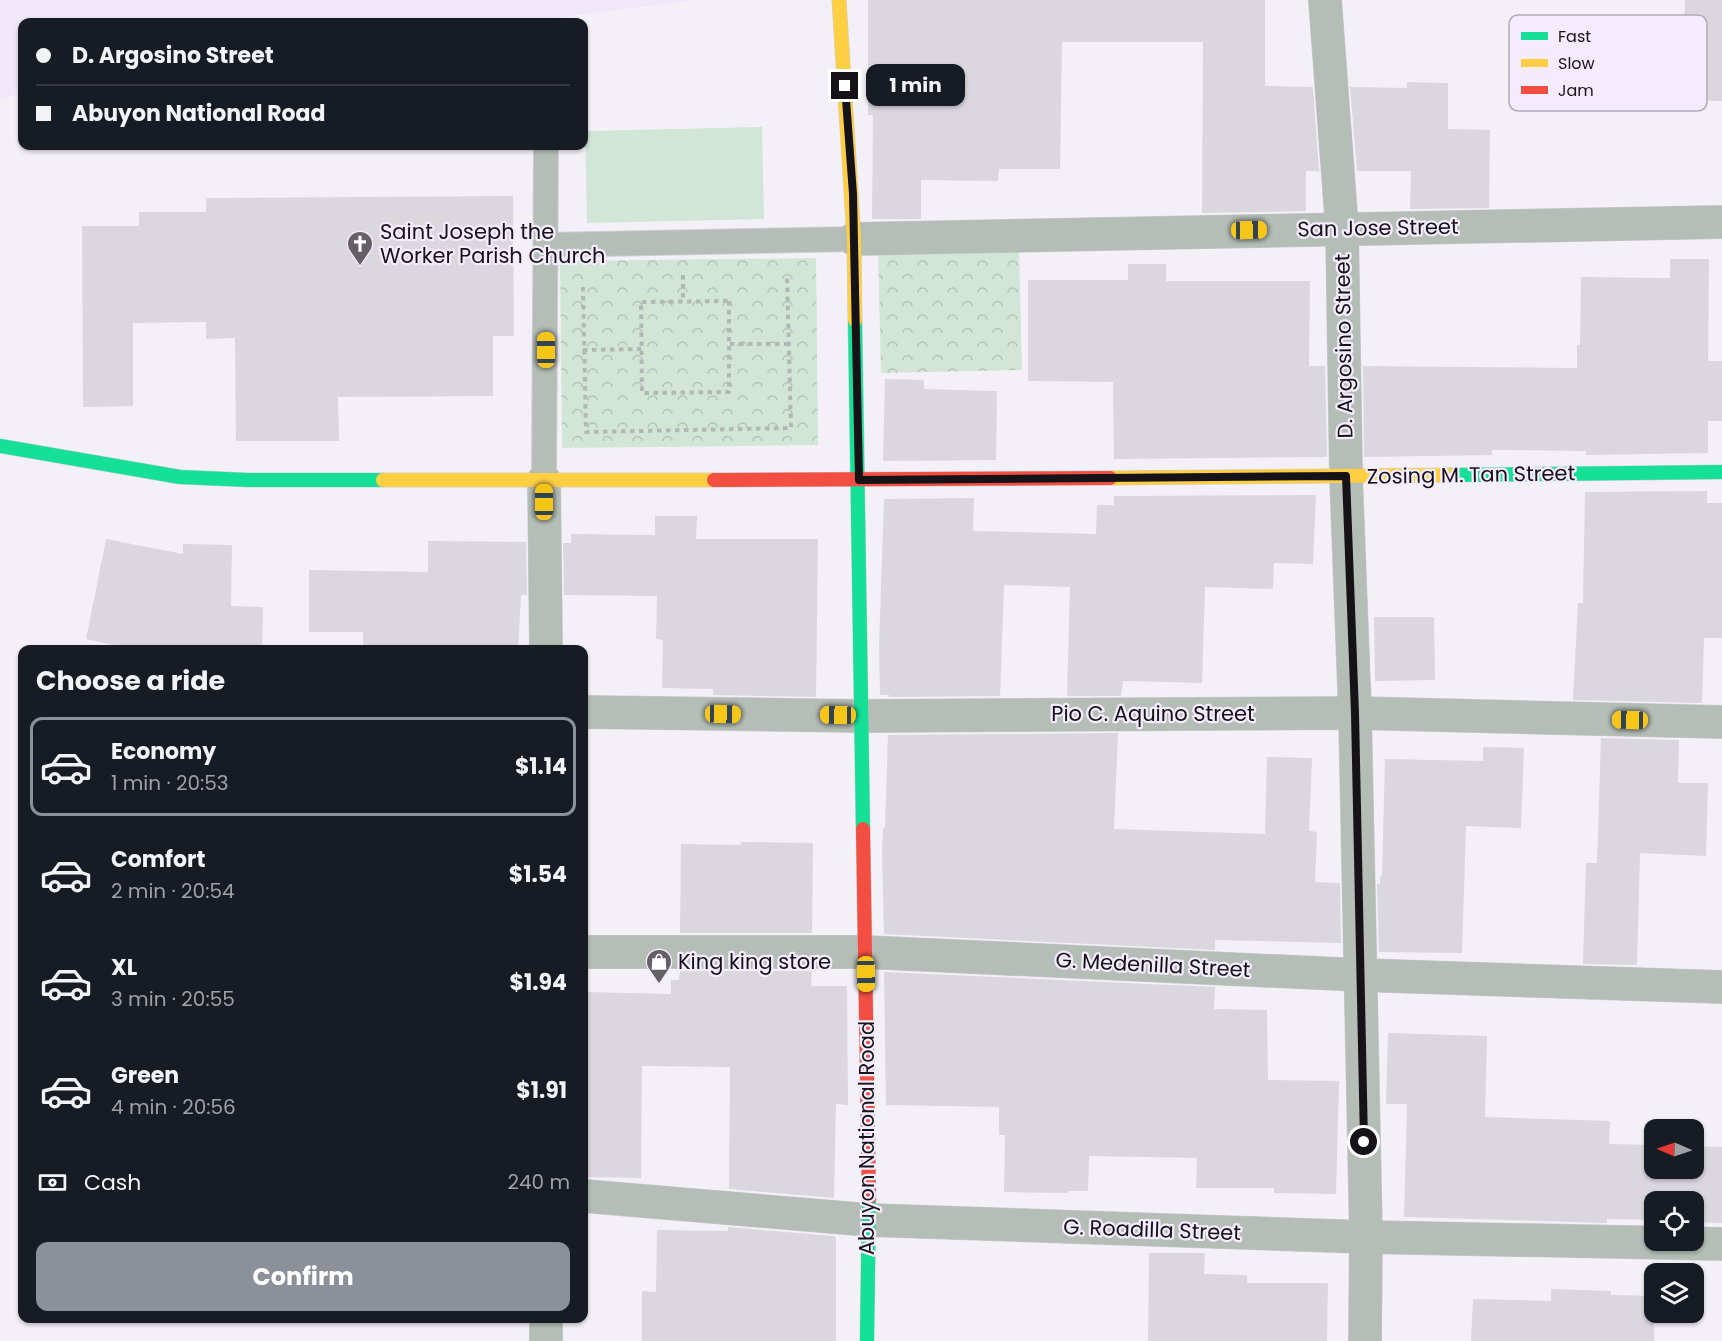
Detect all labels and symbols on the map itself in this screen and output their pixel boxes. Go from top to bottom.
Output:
legend [1509,15,1707,111]
text: Fast [1558,25,1591,48]
text: Slow [1558,52,1595,75]
callout: 1 min [866,65,965,107]
route end [831,72,858,99]
text: Jam [1558,79,1594,102]
street label: San Jose Street [1297,212,1459,243]
place label: Saint Joseph the Worker Parish Church [380,217,606,270]
car [1231,221,1267,239]
church icon: Saint Joseph the Worker Parish Church [345,229,375,267]
street label: D. Argosino Street [1327,253,1360,439]
car [537,332,555,368]
street label: Zosing M. Tan Street [1367,458,1575,491]
car [535,484,553,520]
street label: Pio C. Aquino Street [1051,699,1255,728]
car [705,705,741,723]
car [820,706,856,724]
car [1612,711,1648,729]
street label: G. Medenilla Street [1055,945,1251,984]
shop icon: King king store [644,947,674,985]
place label: King king store [678,947,831,976]
car [857,956,875,992]
street label: Abuyon National Road [852,1021,881,1255]
north arrow [1644,1119,1704,1179]
route start [1350,1128,1377,1155]
street label: G. Roadilla Street [1063,1212,1241,1247]

